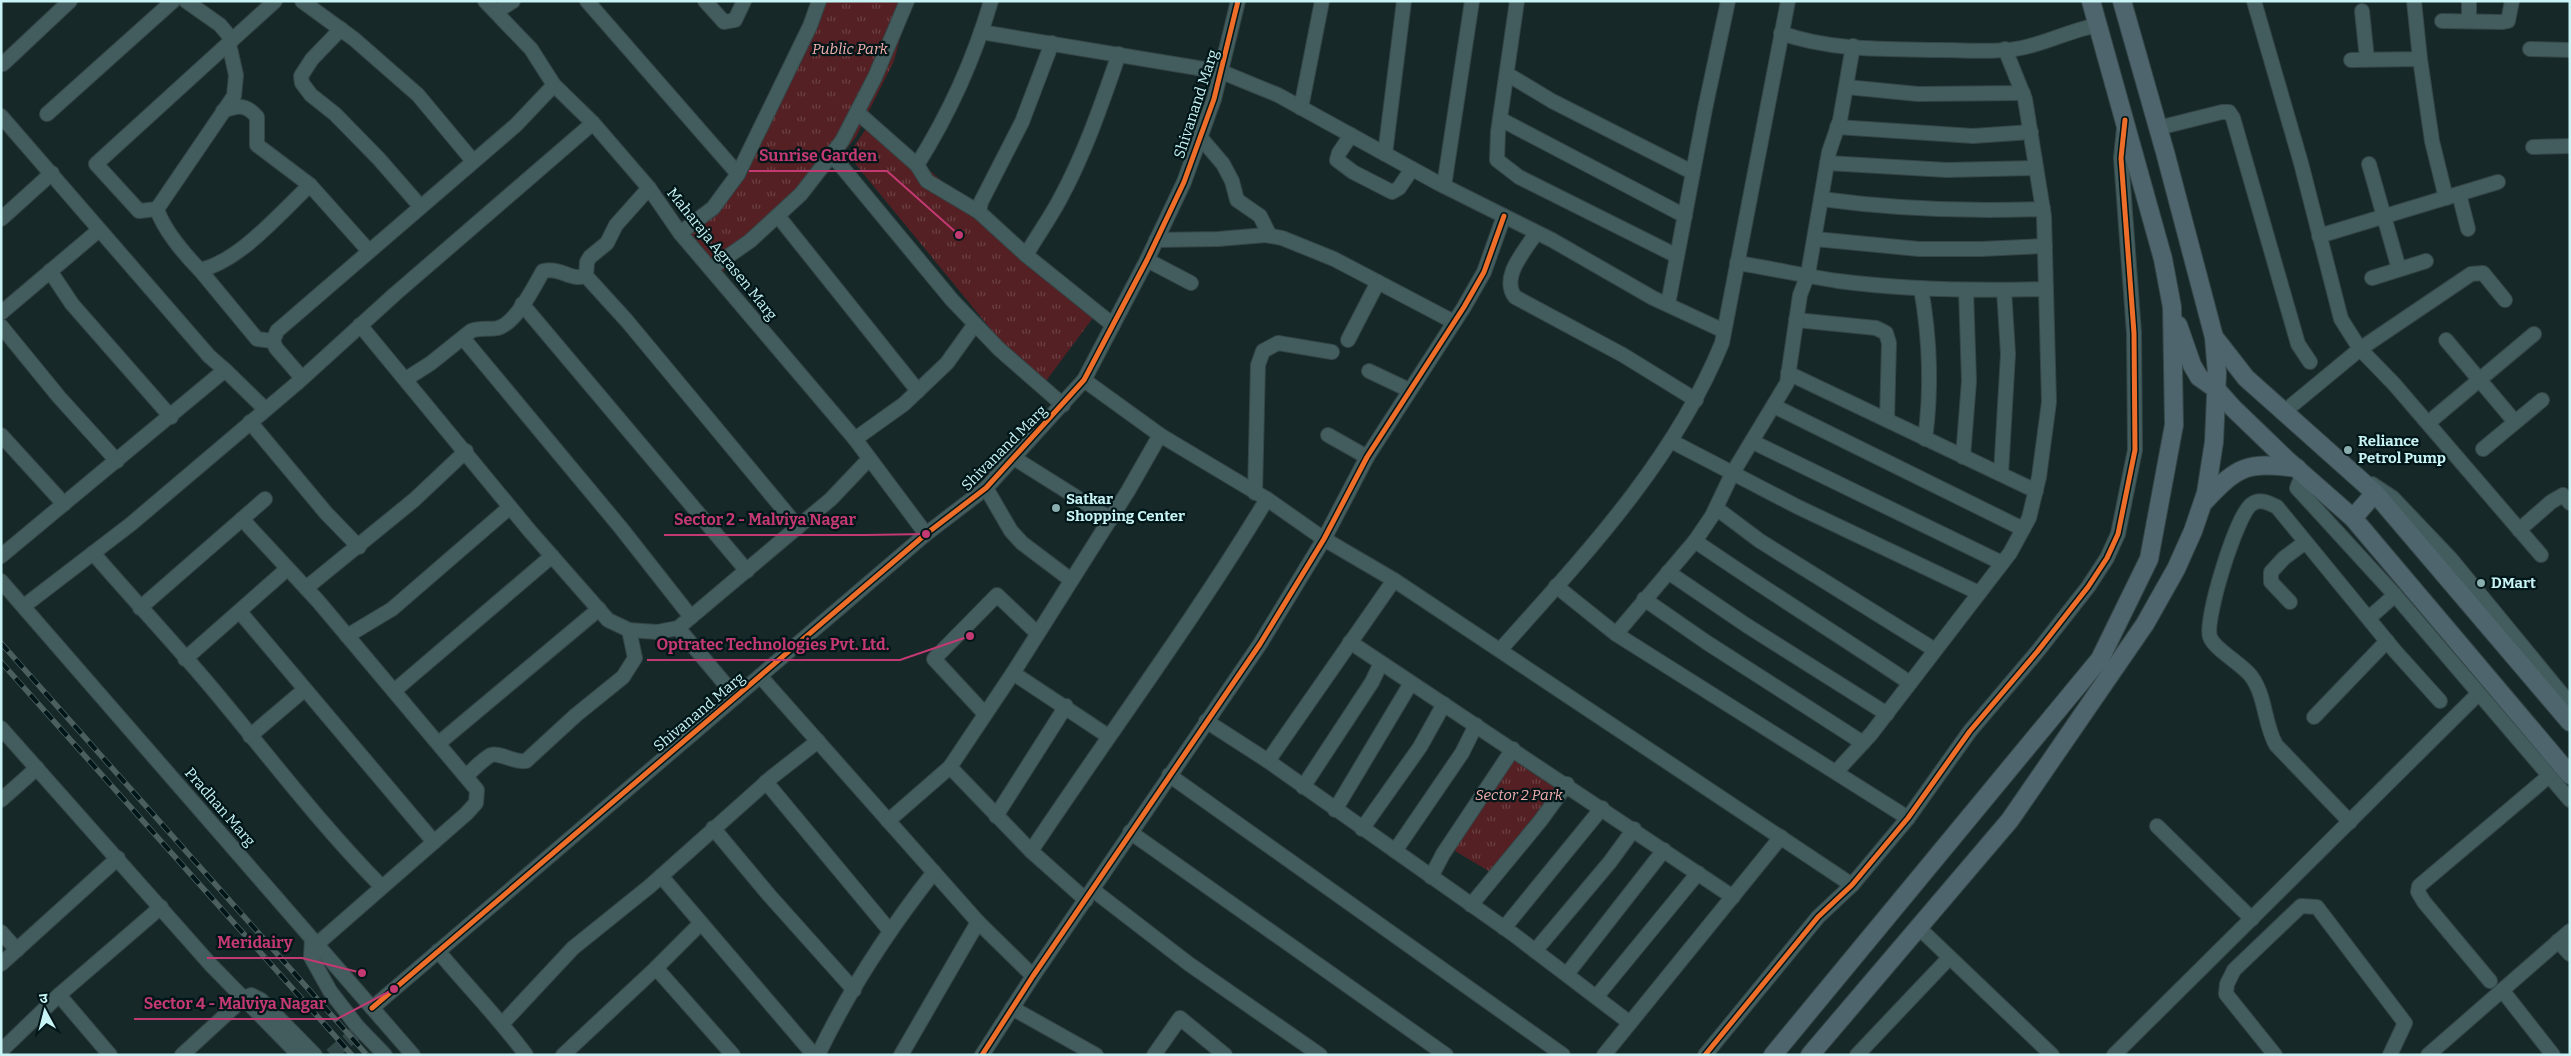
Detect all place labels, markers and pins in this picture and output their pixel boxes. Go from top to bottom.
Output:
callout: Sunrise Garden [749,140,887,171]
place label: Reliance Petrol Pump [2358,432,2446,467]
marker: Reliance Petrol Pump [2342,444,2354,456]
place label: Satkar Shopping Center [1066,490,1185,525]
marker: Satkar Shopping Center [1050,502,1062,514]
callout: Sector 2 - Malviya Nagar [664,504,866,535]
place label: DMart [2491,574,2536,592]
marker: DMart [2475,577,2487,589]
callout: Optratec Technologies Pvt. Ltd. [647,629,900,660]
callout: Meridairy [207,927,302,958]
callout: Sector 4 - Malviya Nagar [134,988,337,1019]

